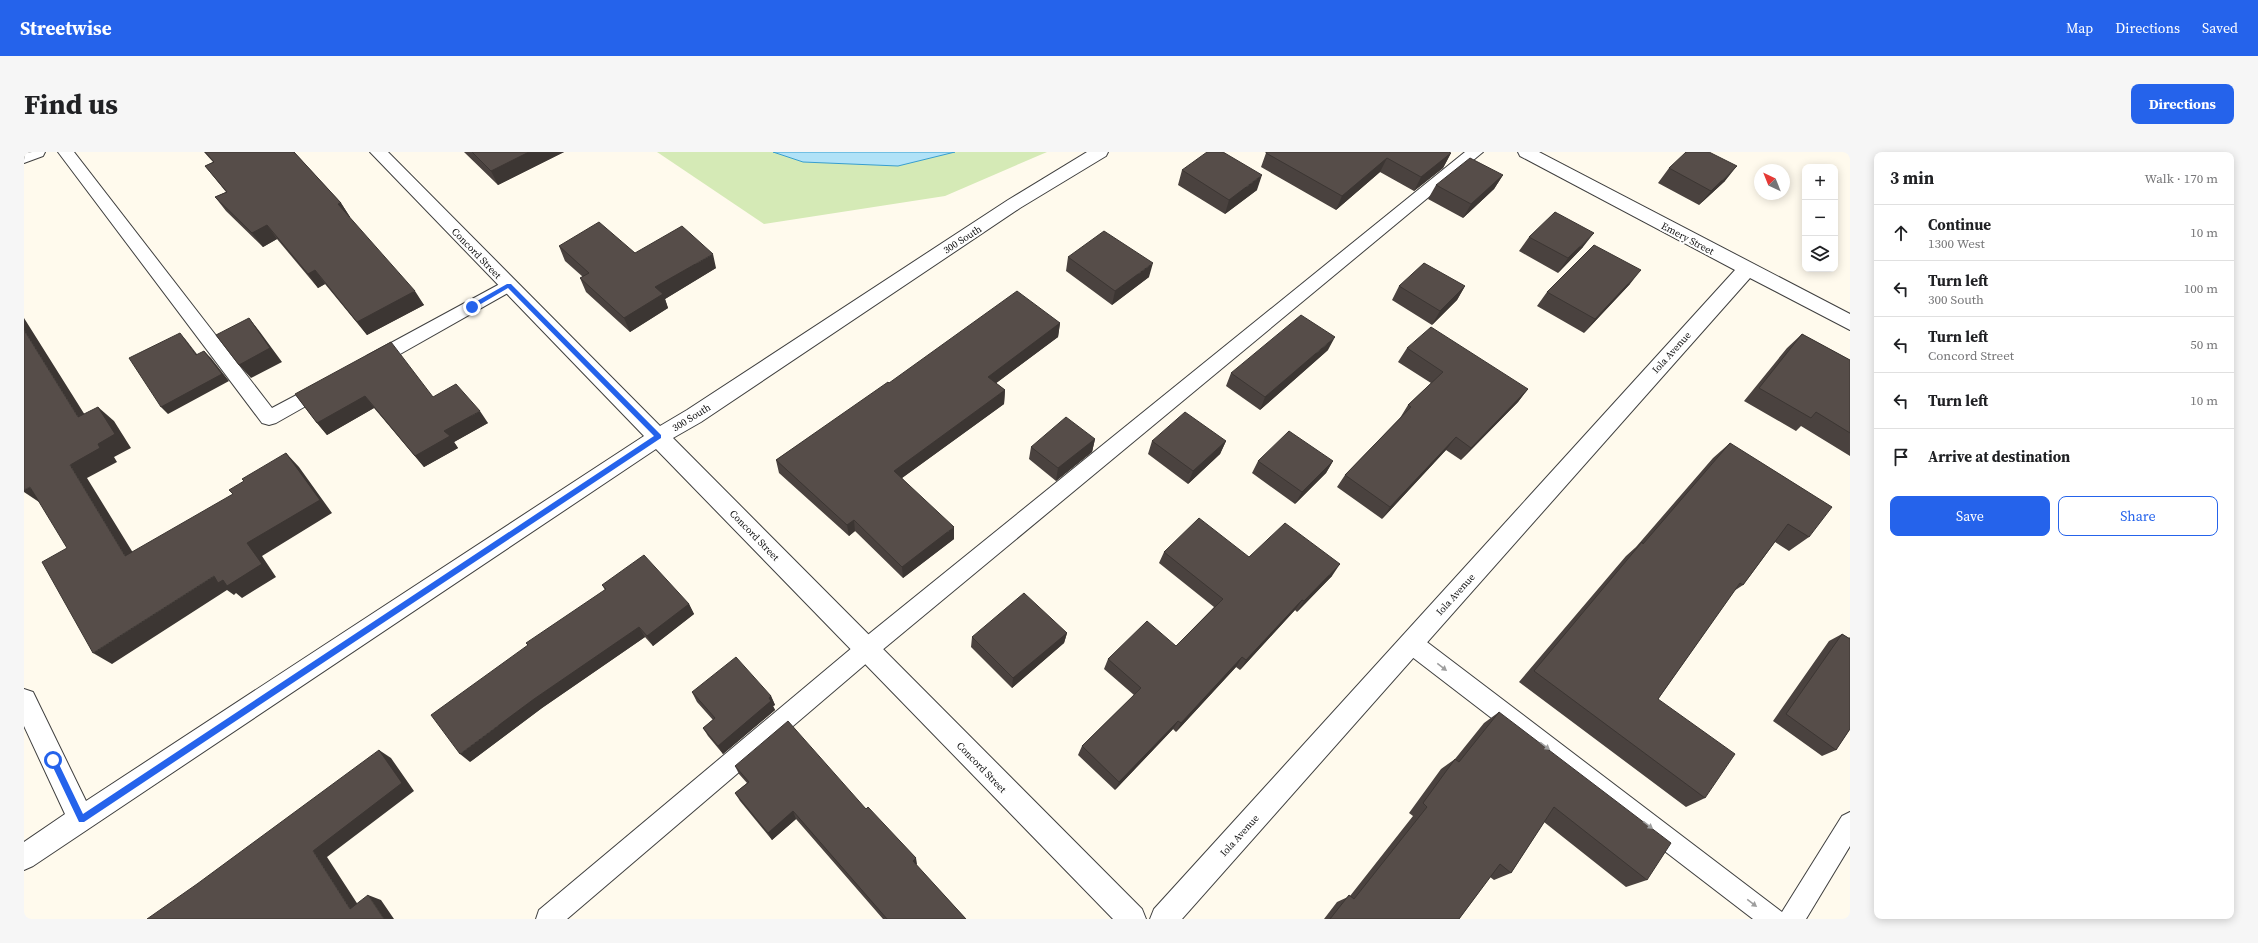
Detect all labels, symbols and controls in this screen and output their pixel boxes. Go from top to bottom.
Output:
text: Streetwise [20,15,112,41]
text: Map [2066,18,2093,38]
text: Directions [2115,18,2180,38]
text: Saved [2202,18,2238,38]
button: Directions [2131,84,2234,124]
text: Find us [24,85,118,123]
north arrow [1754,164,1790,200]
map controls [1802,164,1838,272]
button: + [1802,164,1838,200]
text: 3 min [1890,166,1934,190]
text: Walk · 170 m [2145,170,2218,187]
button: − [1802,200,1838,236]
text: Continue [1928,214,1991,235]
street label: Emery Street [1659,219,1717,258]
street label: 300 South [941,222,984,257]
icon: ahead [1890,222,1912,244]
text: 10 m [2190,224,2218,241]
street label: Concord Street [449,225,505,282]
text: 1300 West [1928,235,1985,252]
button: layers [1802,236,1838,272]
text: Turn left [1928,270,1988,291]
icon: left [1890,278,1912,300]
text: 100 m [2184,280,2218,297]
text: 300 South [1928,291,1984,308]
route end [463,298,481,316]
text: Turn left [1928,326,1988,347]
street label: Iola Avenue [1649,329,1694,376]
icon: left [1890,334,1912,356]
text: 50 m [2190,336,2218,353]
text: Concord Street [1928,347,2014,364]
icon: left [1890,390,1912,412]
text: Turn left [1928,390,1988,411]
text: 10 m [2190,392,2218,409]
street label: 300 South [670,401,713,434]
icon: arrive [1890,446,1912,468]
text: Arrive at destination [1928,446,2070,467]
button: Save [1890,496,2050,536]
button: Share [2058,496,2218,536]
street label: Concord Street [727,507,783,564]
street label: Iola Avenue [1433,571,1478,618]
one-way arrow [1436,663,1447,671]
street label: Concord Street [954,739,1010,796]
one-way arrow [1540,742,1550,750]
route start [44,751,62,769]
street label: Iola Avenue [1217,812,1262,859]
one-way arrow [1643,820,1654,829]
one-way arrow [1747,899,1757,907]

